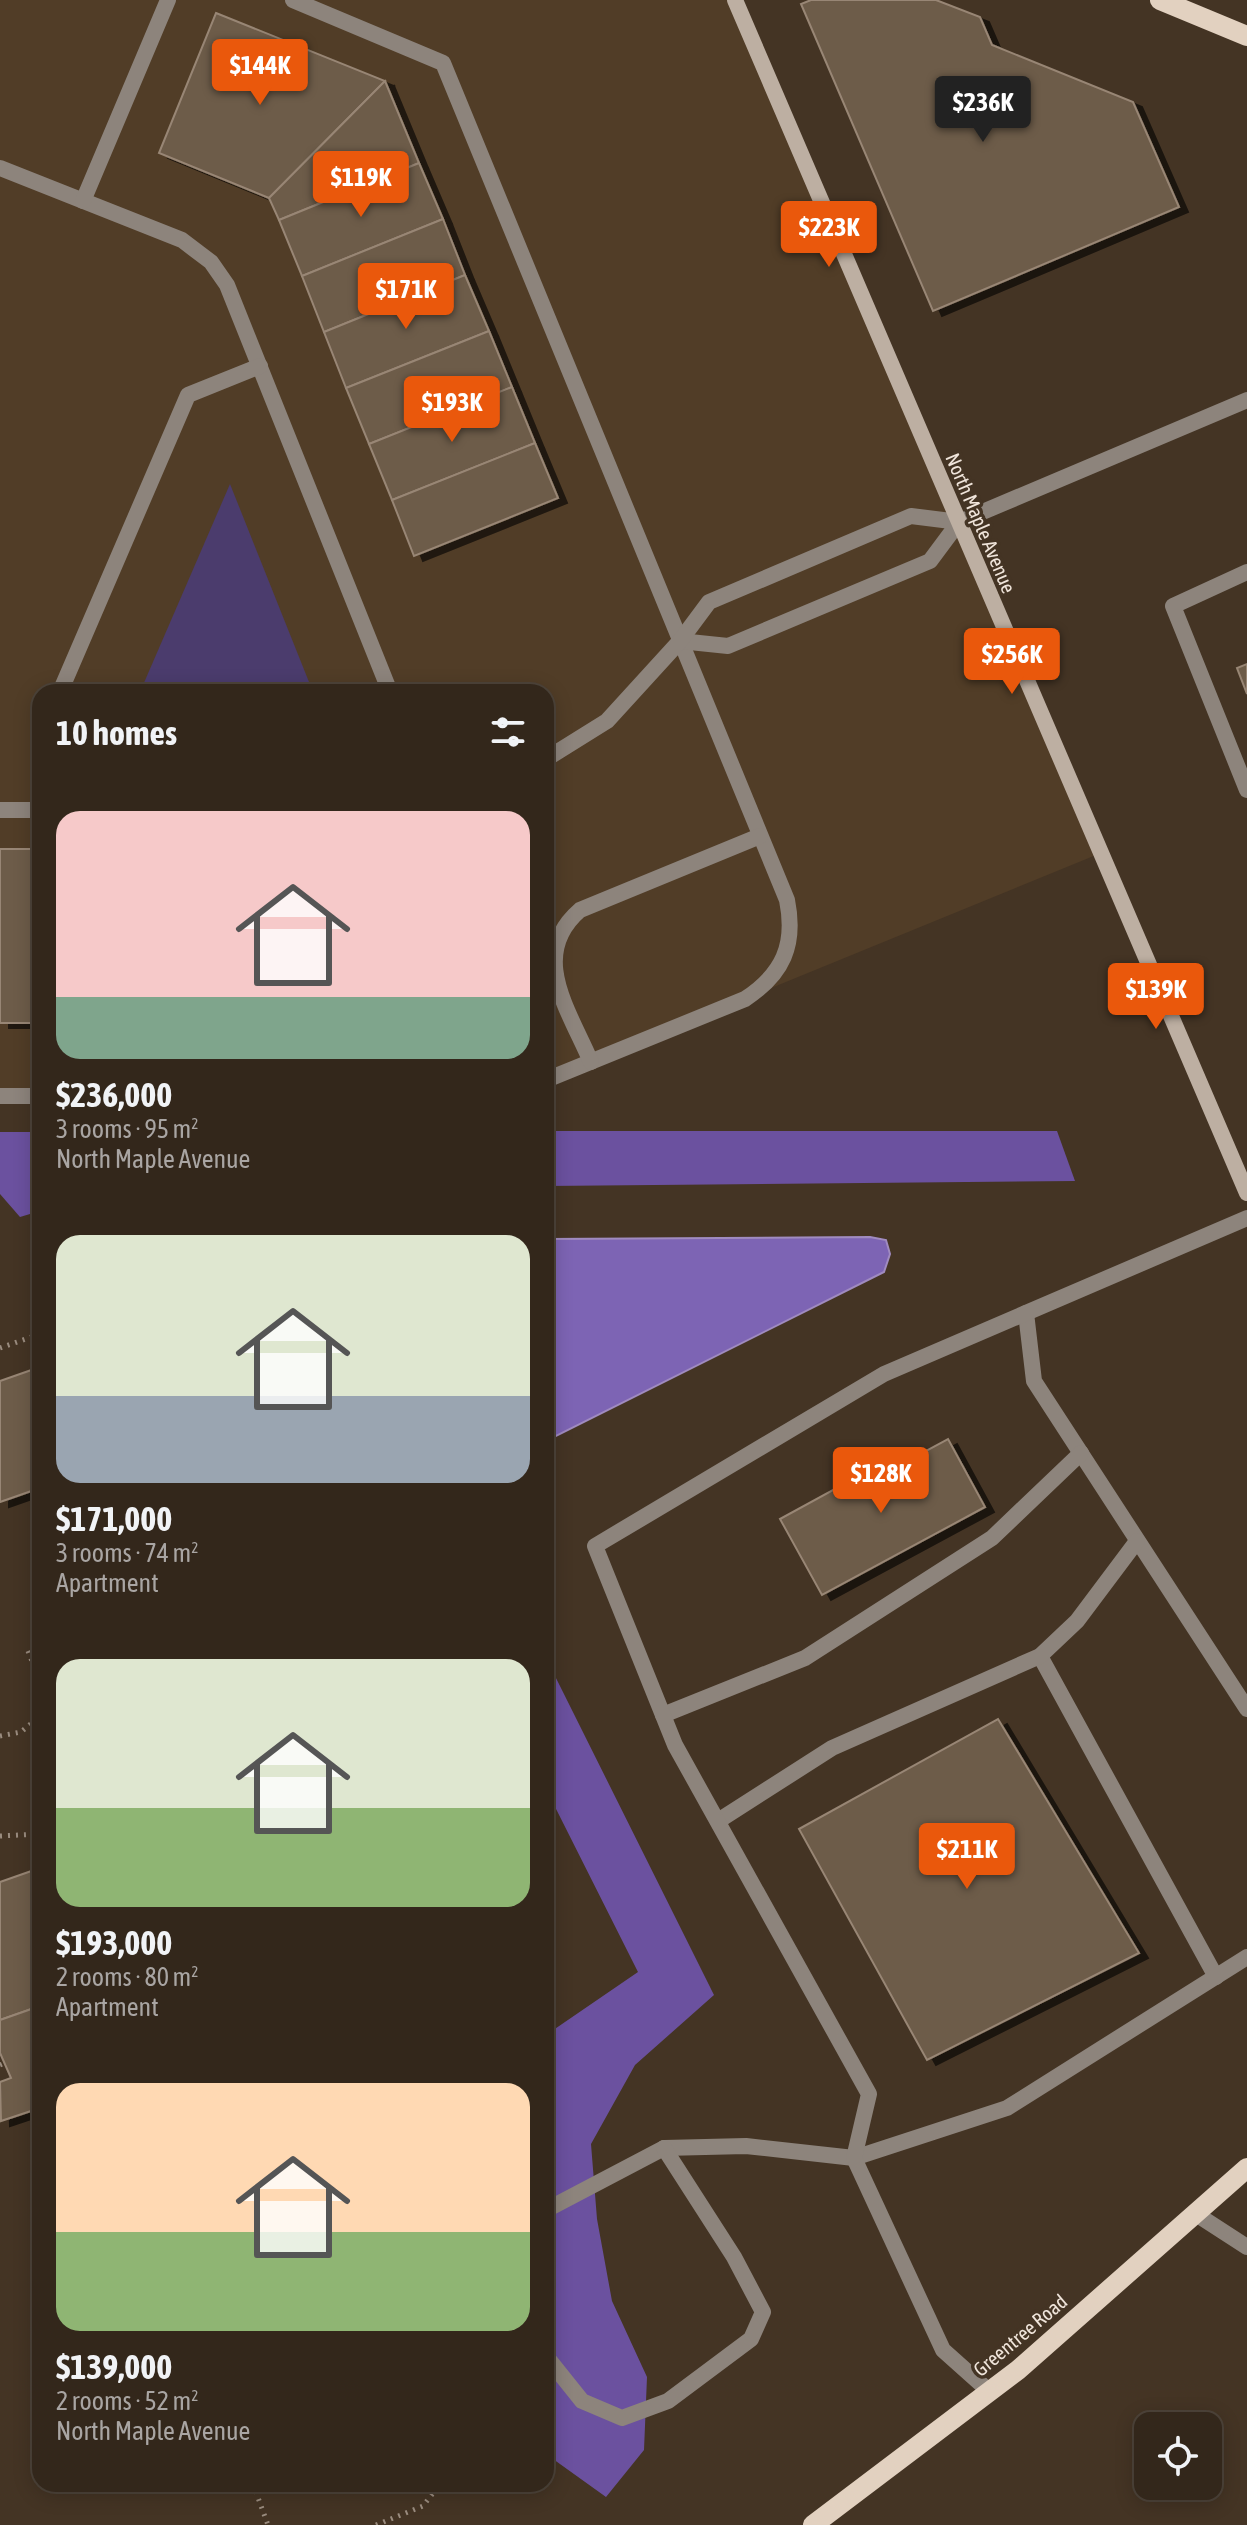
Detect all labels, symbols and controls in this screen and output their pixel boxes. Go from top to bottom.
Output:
pin: $144K [204,39,316,107]
text: $144K [230,50,290,80]
pin: $236K [927,76,1039,144]
text: $236K [953,87,1013,117]
pin: $119K [305,151,417,219]
text: $119K [331,162,391,192]
pin: $223K [773,201,885,269]
text: $223K [799,212,859,242]
pin: $171K [350,263,462,331]
text: $171K [376,274,436,304]
pin: $193K [396,376,508,444]
text: $193K [422,387,482,417]
street label: North Maple Avenue [941,450,1021,596]
pin: $256K [956,628,1068,696]
text: $256K [982,639,1042,669]
icon: filters [486,710,530,754]
text: 10 homes [56,713,177,752]
icon: home [221,863,365,1007]
pin: $139K [1100,963,1212,1031]
text: $139K [1126,974,1186,1004]
text: $236,000 [56,1075,172,1114]
text: 3 rooms · 95 m² [56,1114,198,1144]
text: North Maple Avenue [56,1144,250,1174]
icon: home [221,1287,365,1431]
pin: $128K [825,1447,937,1515]
text: $128K [851,1458,911,1488]
text: $171,000 [56,1499,172,1538]
text: 3 rooms · 74 m² [56,1538,198,1568]
text: Apartment [56,1568,159,1598]
icon: home [221,1711,365,1855]
pin: $211K [911,1823,1023,1891]
text: $211K [937,1834,997,1864]
text: $193,000 [56,1923,172,1962]
text: 2 rooms · 80 m² [56,1962,198,1992]
text: Apartment [56,1992,159,2022]
icon: home [221,2135,365,2279]
street label: Greentree Road [969,2289,1071,2381]
text: $139,000 [56,2347,172,2386]
text: 2 rooms · 52 m² [56,2386,198,2416]
map controls [1134,2412,1222,2500]
button: locate [1134,2412,1222,2500]
text: North Maple Avenue [56,2416,250,2446]

